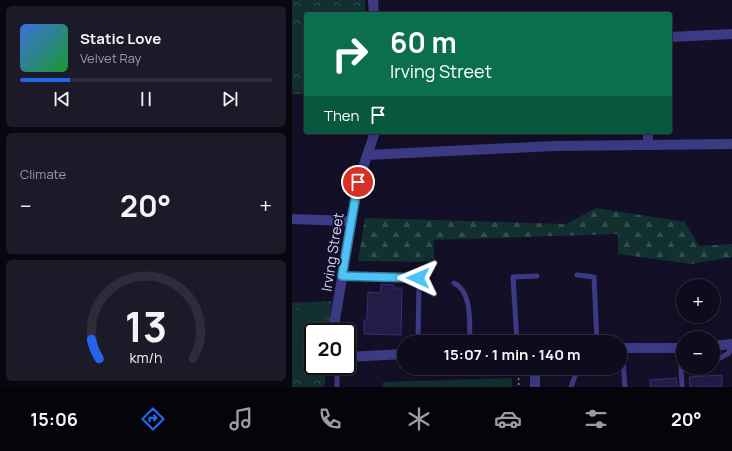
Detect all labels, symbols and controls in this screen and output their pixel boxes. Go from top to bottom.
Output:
text: 60 m [390,23,457,61]
text: Static Love [80,28,161,49]
icon: right [324,28,376,80]
text: Velvet Ray [80,49,141,67]
text: Irving Street [390,59,492,83]
icon: previous [51,88,73,110]
icon: pause [135,88,157,110]
icon: next [219,88,241,110]
icon: arrive [367,104,389,126]
text: Then [324,105,359,126]
text: Climate [20,165,66,183]
pin [341,165,375,199]
icon: arrive [347,171,369,193]
text: 20° [120,185,171,226]
text: − [20,191,32,221]
text: + [259,191,272,221]
street label: Irving Street [316,211,348,293]
position arrow [397,257,439,299]
map controls [676,279,720,375]
button: + [676,279,720,323]
text: 13 [125,297,167,353]
speed limit sign: 20 [304,323,356,375]
button: − [676,331,720,375]
text: 15:07 · 1 min · 140 m [443,344,581,365]
text: km/h [129,347,163,366]
icon: directions [139,405,167,433]
icon: music [227,405,255,433]
icon: phone [316,405,344,433]
icon: climate [405,405,433,433]
icon: car [494,405,522,433]
icon: filters [582,405,610,433]
text: 15:06 [30,407,78,431]
text: 20° [671,407,702,431]

